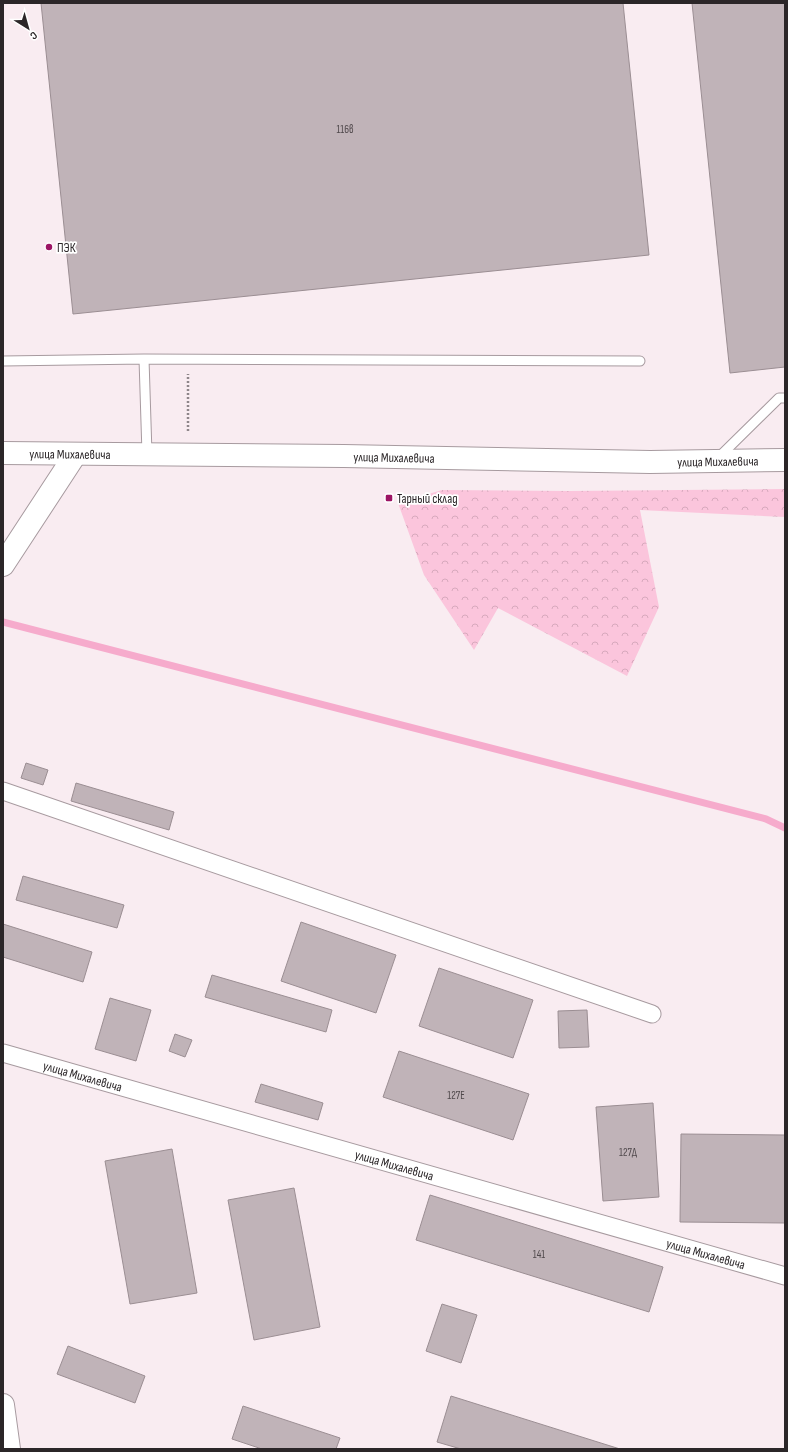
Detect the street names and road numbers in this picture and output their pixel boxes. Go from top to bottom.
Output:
street label: улица Михалевича [29,446,111,463]
street label: улица Михалевича [353,449,435,467]
street label: улица Михалевича [677,453,759,471]
street label: улица Михалевича [41,1058,124,1096]
street label: улица Михалевича [353,1147,435,1184]
street label: улица Михалевича [664,1236,747,1273]

